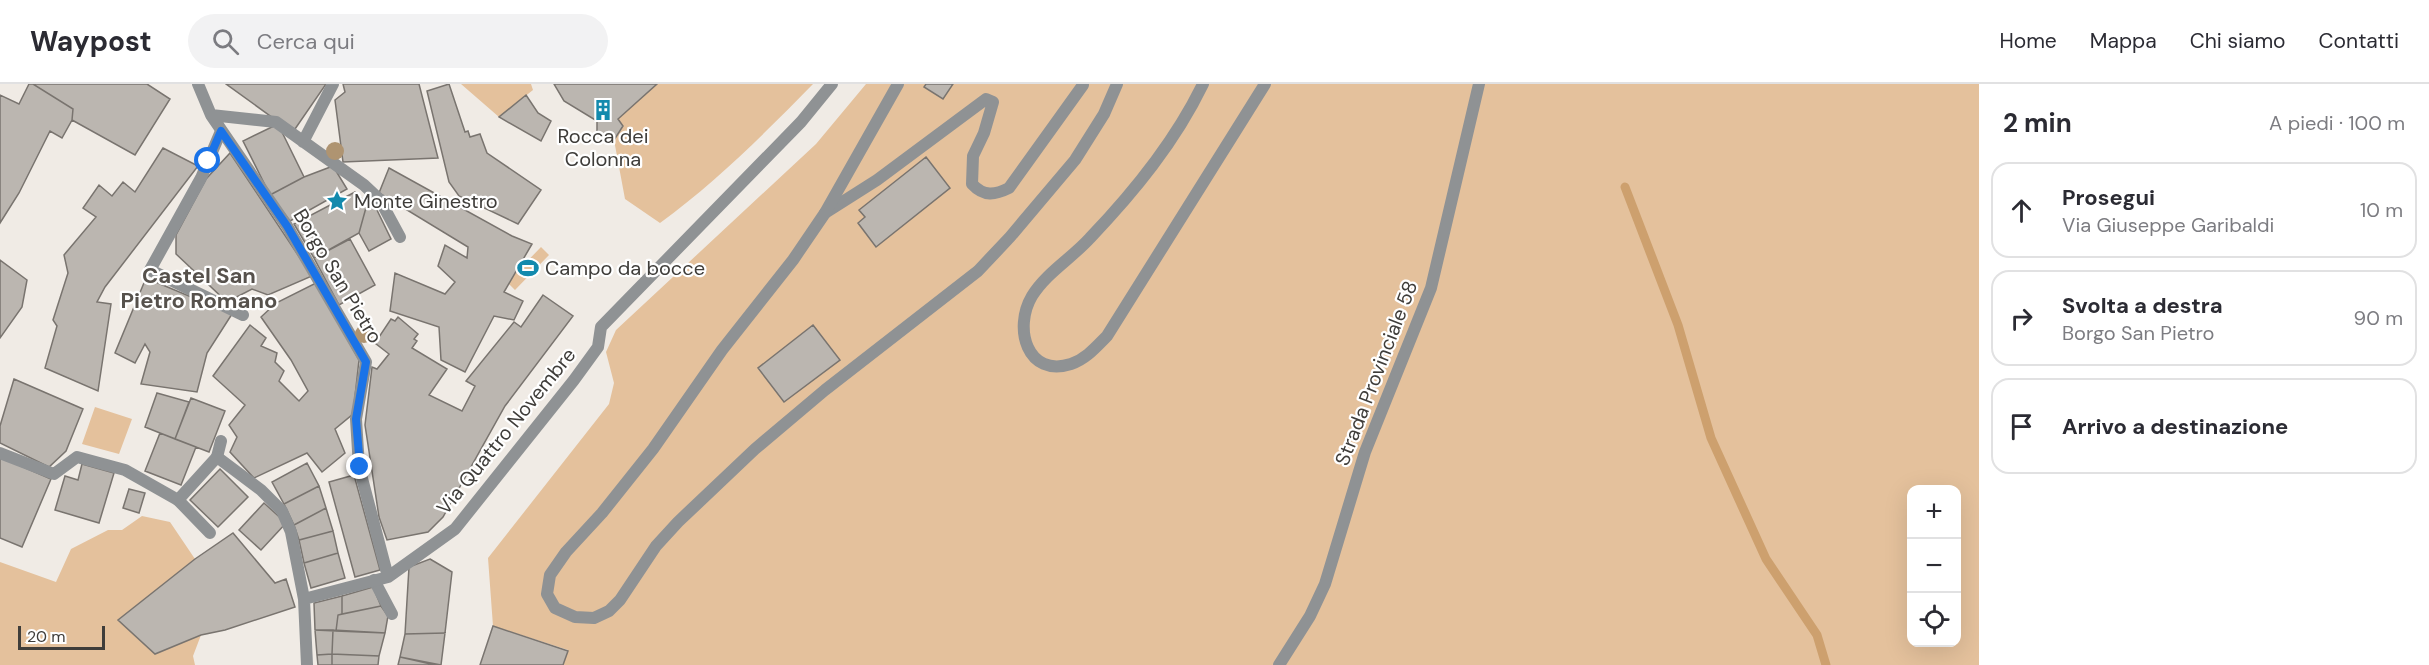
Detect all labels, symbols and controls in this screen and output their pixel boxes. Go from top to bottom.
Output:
search box [188,14,608,68]
text: Waypost [30,23,152,60]
icon: search [209,25,242,58]
text: Cerca qui [257,27,355,56]
text: Home [1999,27,2057,55]
text: Mappa [2090,27,2157,55]
text: Chi siamo [2190,27,2286,55]
text: Contatti [2319,27,2399,55]
building icon: Rocca dei Colonna [591,98,615,122]
text: 2 min [2003,106,2072,140]
text: A piedi · 100 m [2269,110,2405,136]
place label: Rocca dei Colonna [558,123,648,172]
route start [194,147,220,173]
text: Prosegui [2062,183,2155,212]
place label: Monte Ginestro [354,188,498,214]
place icon: Monte Ginestro [325,189,349,213]
icon: ahead [2005,194,2038,227]
text: 10 m [2360,197,2403,223]
street label: Borgo San Pietro [288,204,388,348]
text: Via Giuseppe Garibaldi [2062,212,2274,238]
place label: Campo da bocce [545,255,705,281]
sports icon: Campo da bocce [516,256,540,280]
district label: Castel San Pietro Romano [121,261,277,315]
street label: Strada Provinciale 58 [1329,277,1423,469]
text: Svolta a destra [2062,291,2223,320]
icon: right [2005,302,2038,335]
text: 90 m [2354,305,2403,331]
text: Borgo San Pietro [2062,320,2214,346]
street label: Via Quattro Novembre [431,342,581,520]
icon: arrive [2005,410,2038,443]
text: Arrivo a destinazione [2062,412,2288,441]
route end [346,453,372,479]
map controls [1907,485,1961,647]
button: + [1907,485,1961,539]
button: − [1907,539,1961,593]
button: locate [1907,593,1961,647]
scale bar [18,623,105,650]
text: 20 m [27,626,66,647]

